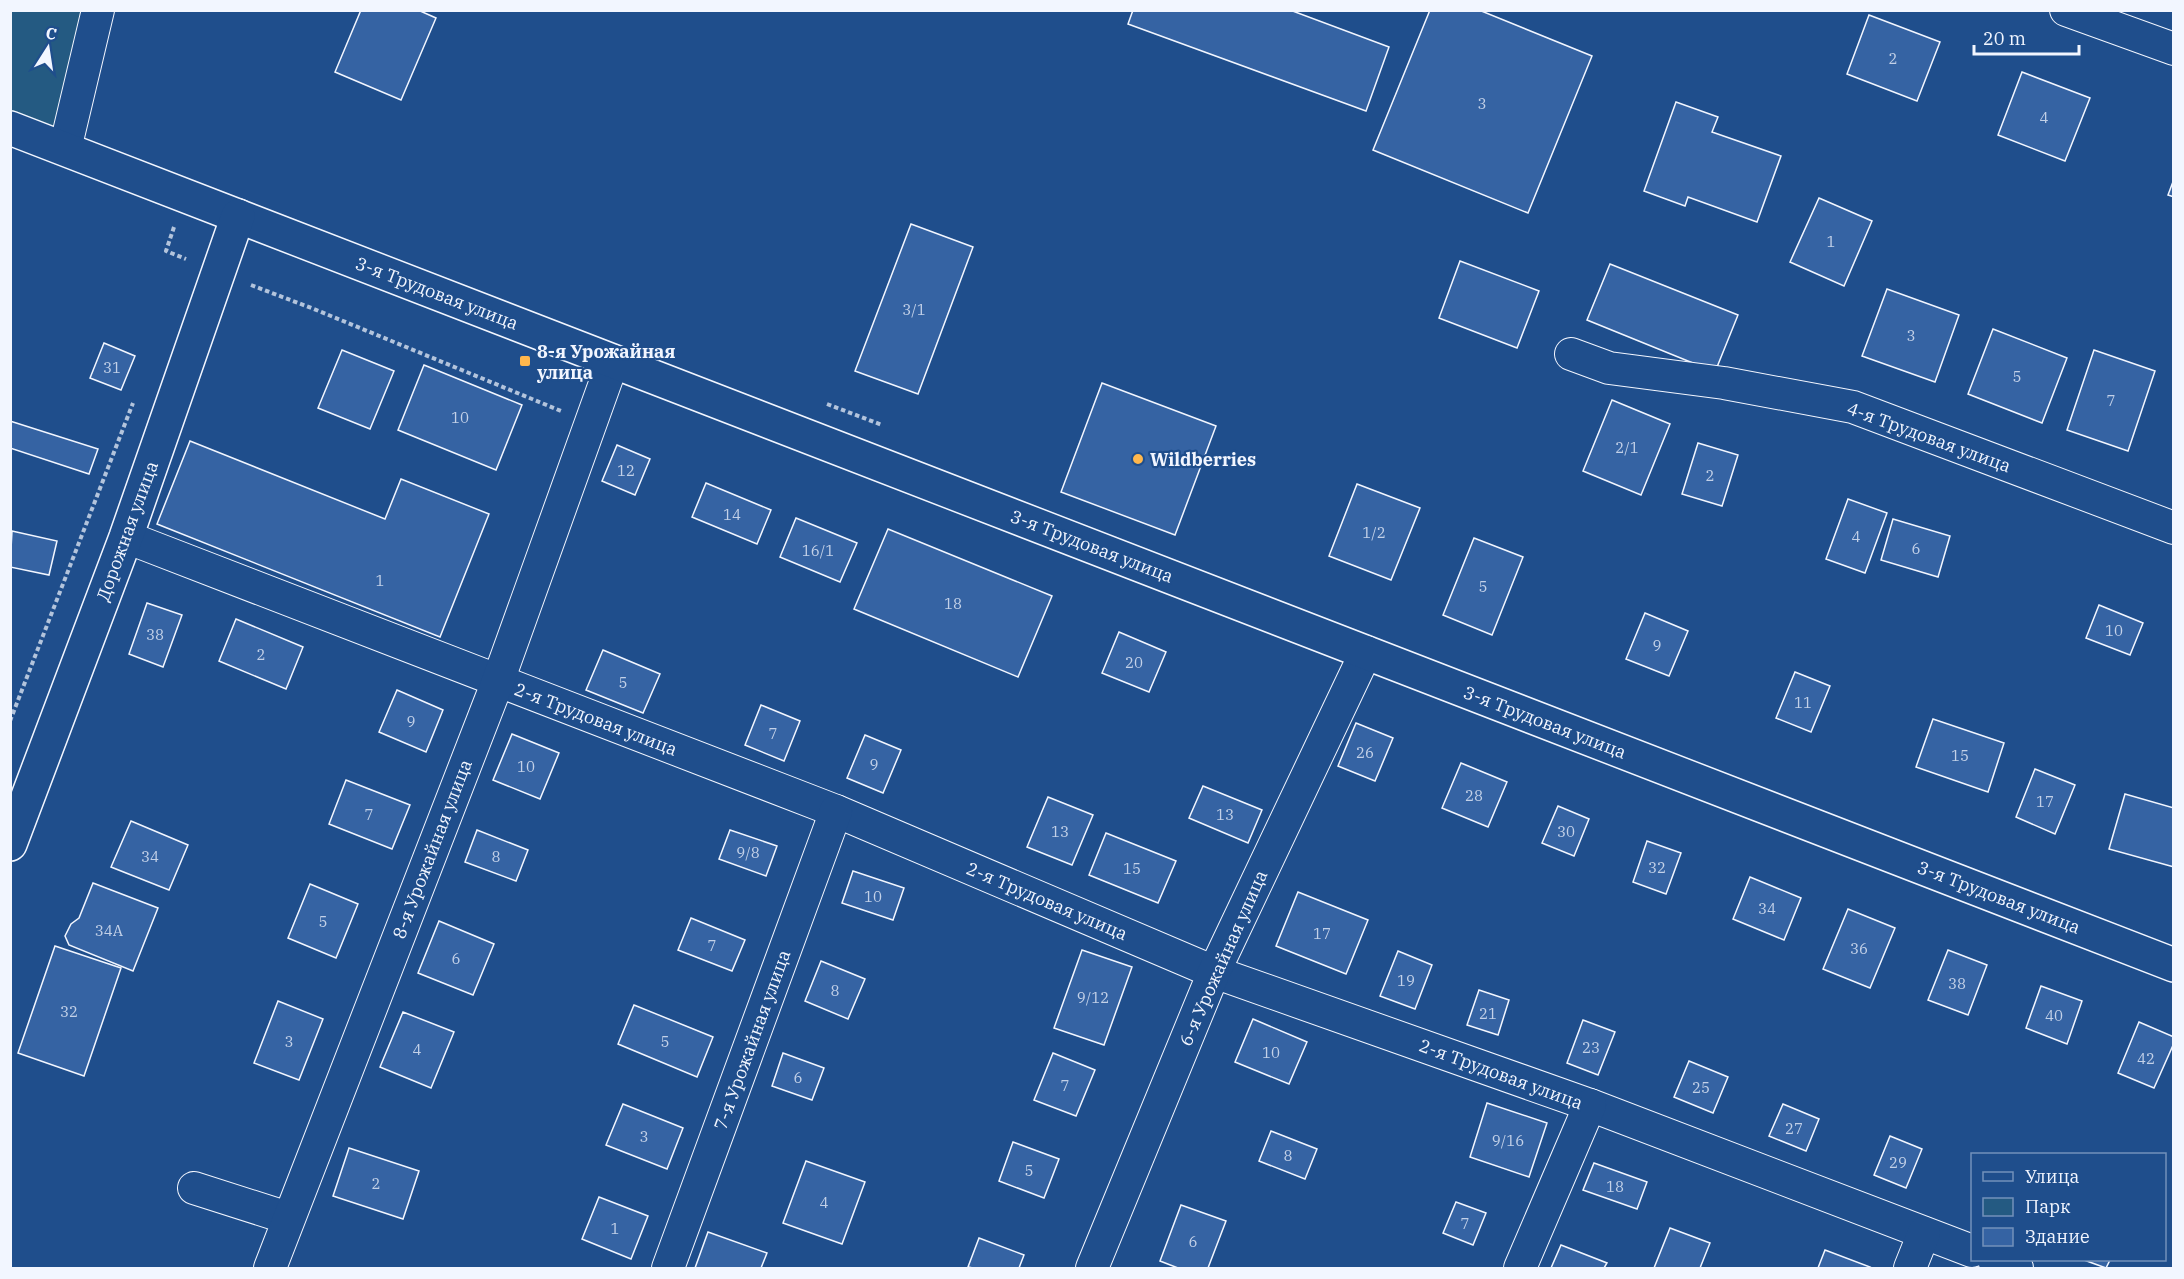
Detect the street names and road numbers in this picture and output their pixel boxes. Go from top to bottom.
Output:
street label: 3-я Трудовая улица [352,251,522,335]
street label: 4-я Трудовая улица [1844,397,2014,477]
street label: Дорожная улица [91,458,163,604]
street label: 3-я Трудовая улица [1007,504,1177,588]
street label: 2-я Трудовая улица [511,677,681,761]
street label: 3-я Трудовая улица [1460,680,1630,764]
street label: 8-я Урожайная улица [387,756,477,942]
street label: 3-я Трудовая улица [1914,855,2084,939]
street label: 2-я Трудовая улица [963,857,1131,945]
street label: 6-я Урожайная улица [1174,866,1272,1050]
street label: 7-я Урожайная улица [709,947,795,1133]
street label: 2-я Трудовая улица [1416,1034,1586,1114]

